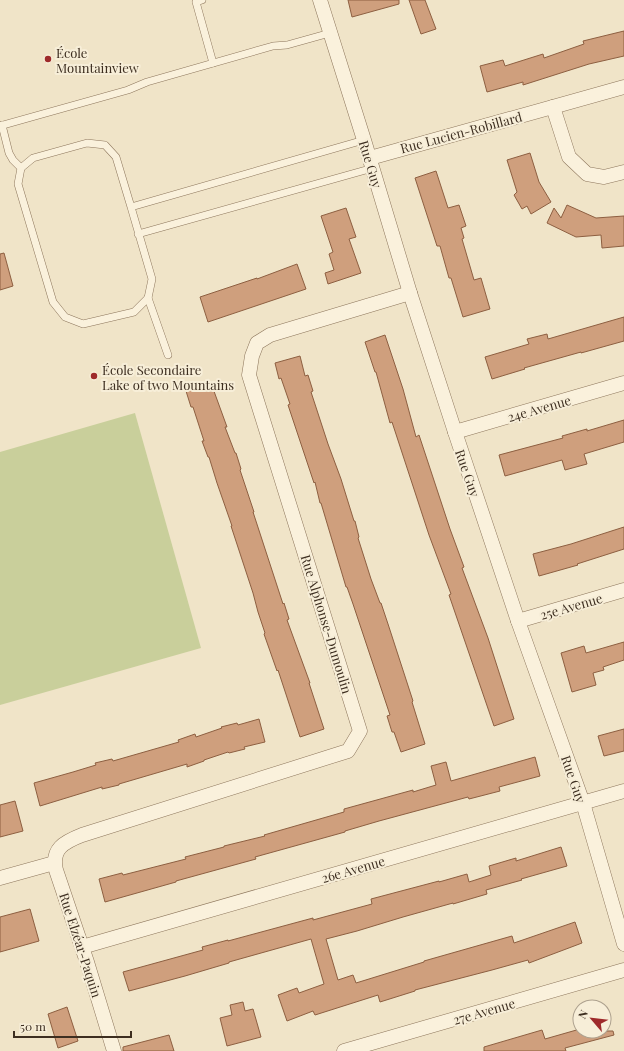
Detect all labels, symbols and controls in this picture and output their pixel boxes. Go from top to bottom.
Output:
place label: École Mountainview [56,44,139,76]
marker: École Mountainview [43,54,53,64]
street label: Rue Lucien-Robillard [398,107,524,156]
street label: Rue Guy [356,138,386,190]
place label: École Secondaire Lake of two Mountains [102,361,234,393]
marker: École Secondaire Lake of two Mountains [89,371,99,381]
street label: 24e Avenue [505,391,573,425]
street label: Rue Guy [452,447,484,499]
street label: Rue Alphonse-Dumoulin [298,552,356,696]
street label: 25e Avenue [538,589,604,623]
street label: Rue Guy [558,753,590,805]
street label: 26e Avenue [319,852,387,886]
street label: Rue Elzéar-Paquin [56,891,106,1000]
street label: 27e Avenue [451,994,517,1028]
north arrow [572,999,612,1039]
text: N [574,1007,591,1021]
scale bar [14,1013,131,1039]
text: 50 m [20,1018,46,1034]

